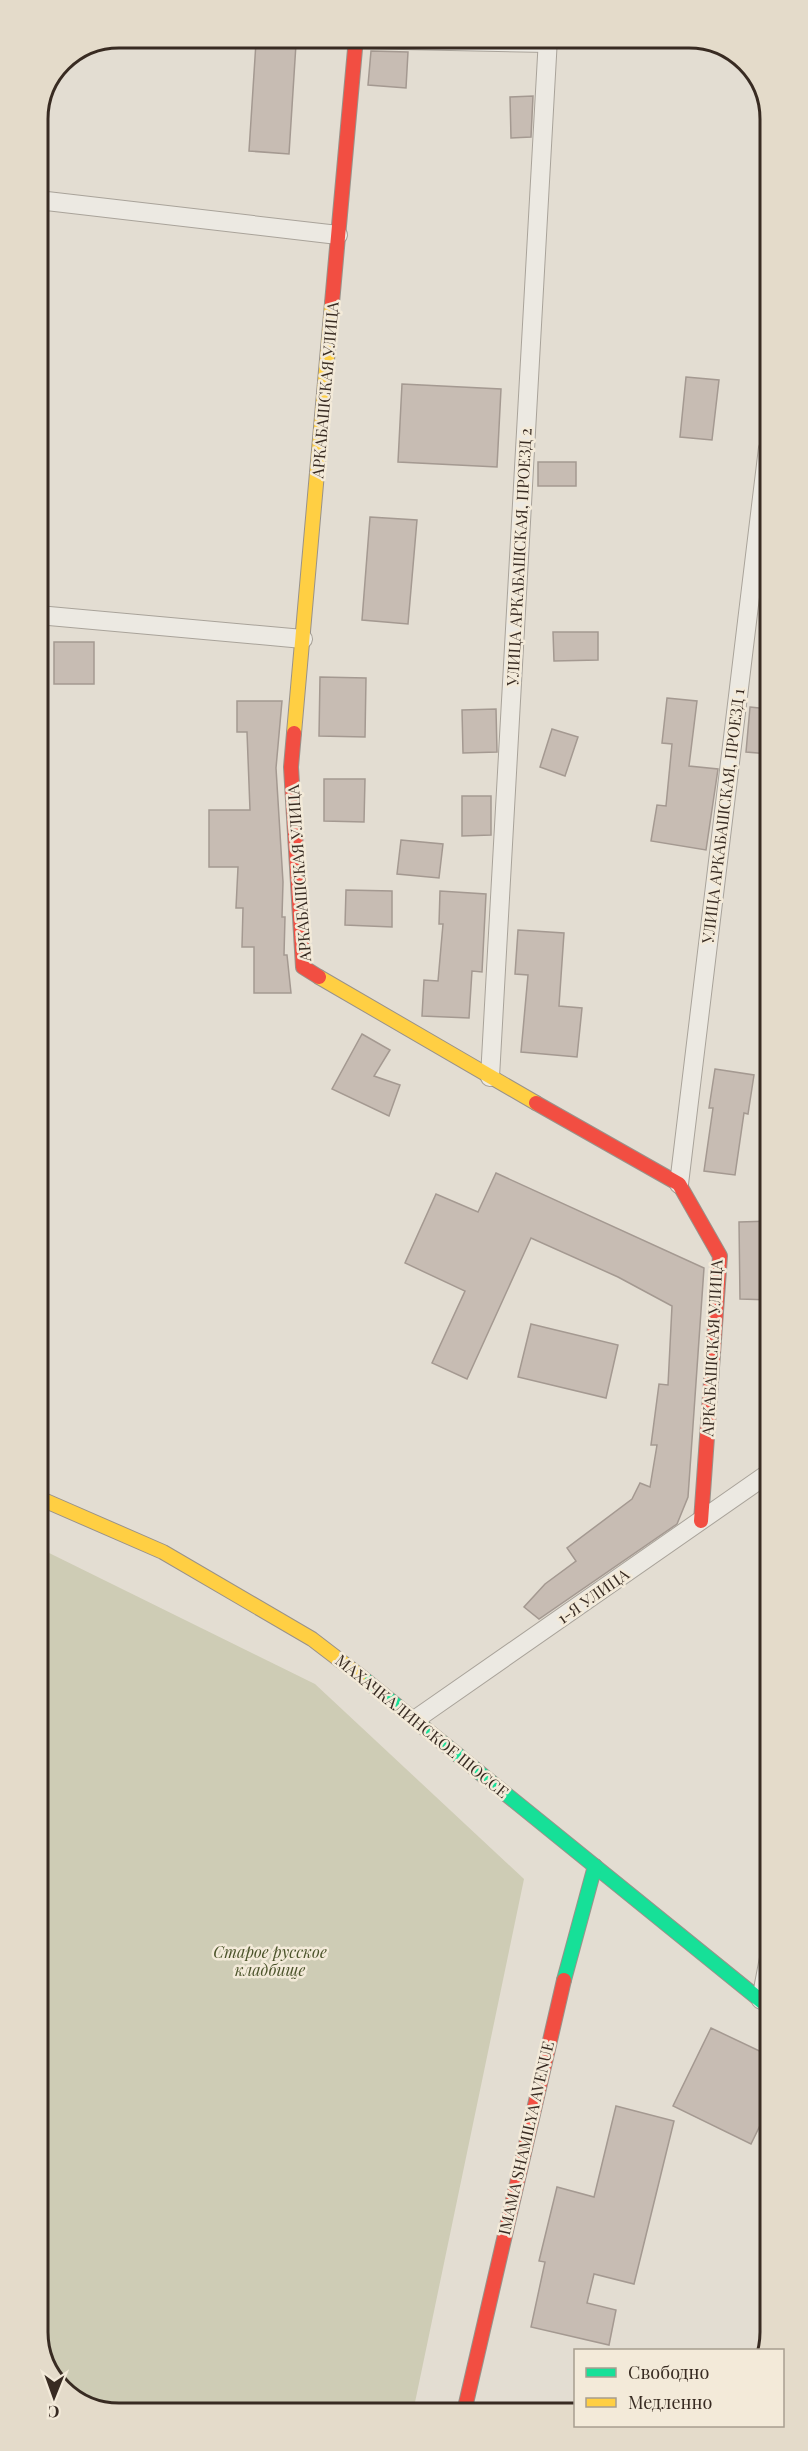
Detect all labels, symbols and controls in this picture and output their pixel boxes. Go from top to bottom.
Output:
street label: АРКАБАШСКАЯ УЛИЦА [306,300,343,480]
street label: УЛИЦА АРКАБАШСКАЯ, ПРОЕЗД 2 [501,427,536,688]
street label: УЛИЦА АРКАБАШСКАЯ, ПРОЕЗД 1 [696,687,749,946]
street label: АРКАБАШСКАЯ УЛИЦА [282,783,315,963]
street label: АРКАБАШСКАЯ УЛИЦА [696,1258,727,1438]
street label: 1-Я УЛИЦА [553,1563,634,1628]
street label: МАХАЧКАЛИНСКОЕ ШОССЕ [331,1649,513,1802]
park label: Старое русское кладбище [213,1941,327,1980]
street label: IMAMA SHAMILYA AVENUE [493,2039,558,2237]
legend [574,2349,784,2427]
text: Свободно [628,2360,709,2384]
north arrow [24,2367,84,2427]
text: Медленно [628,2390,713,2414]
text: С [48,2402,60,2423]

